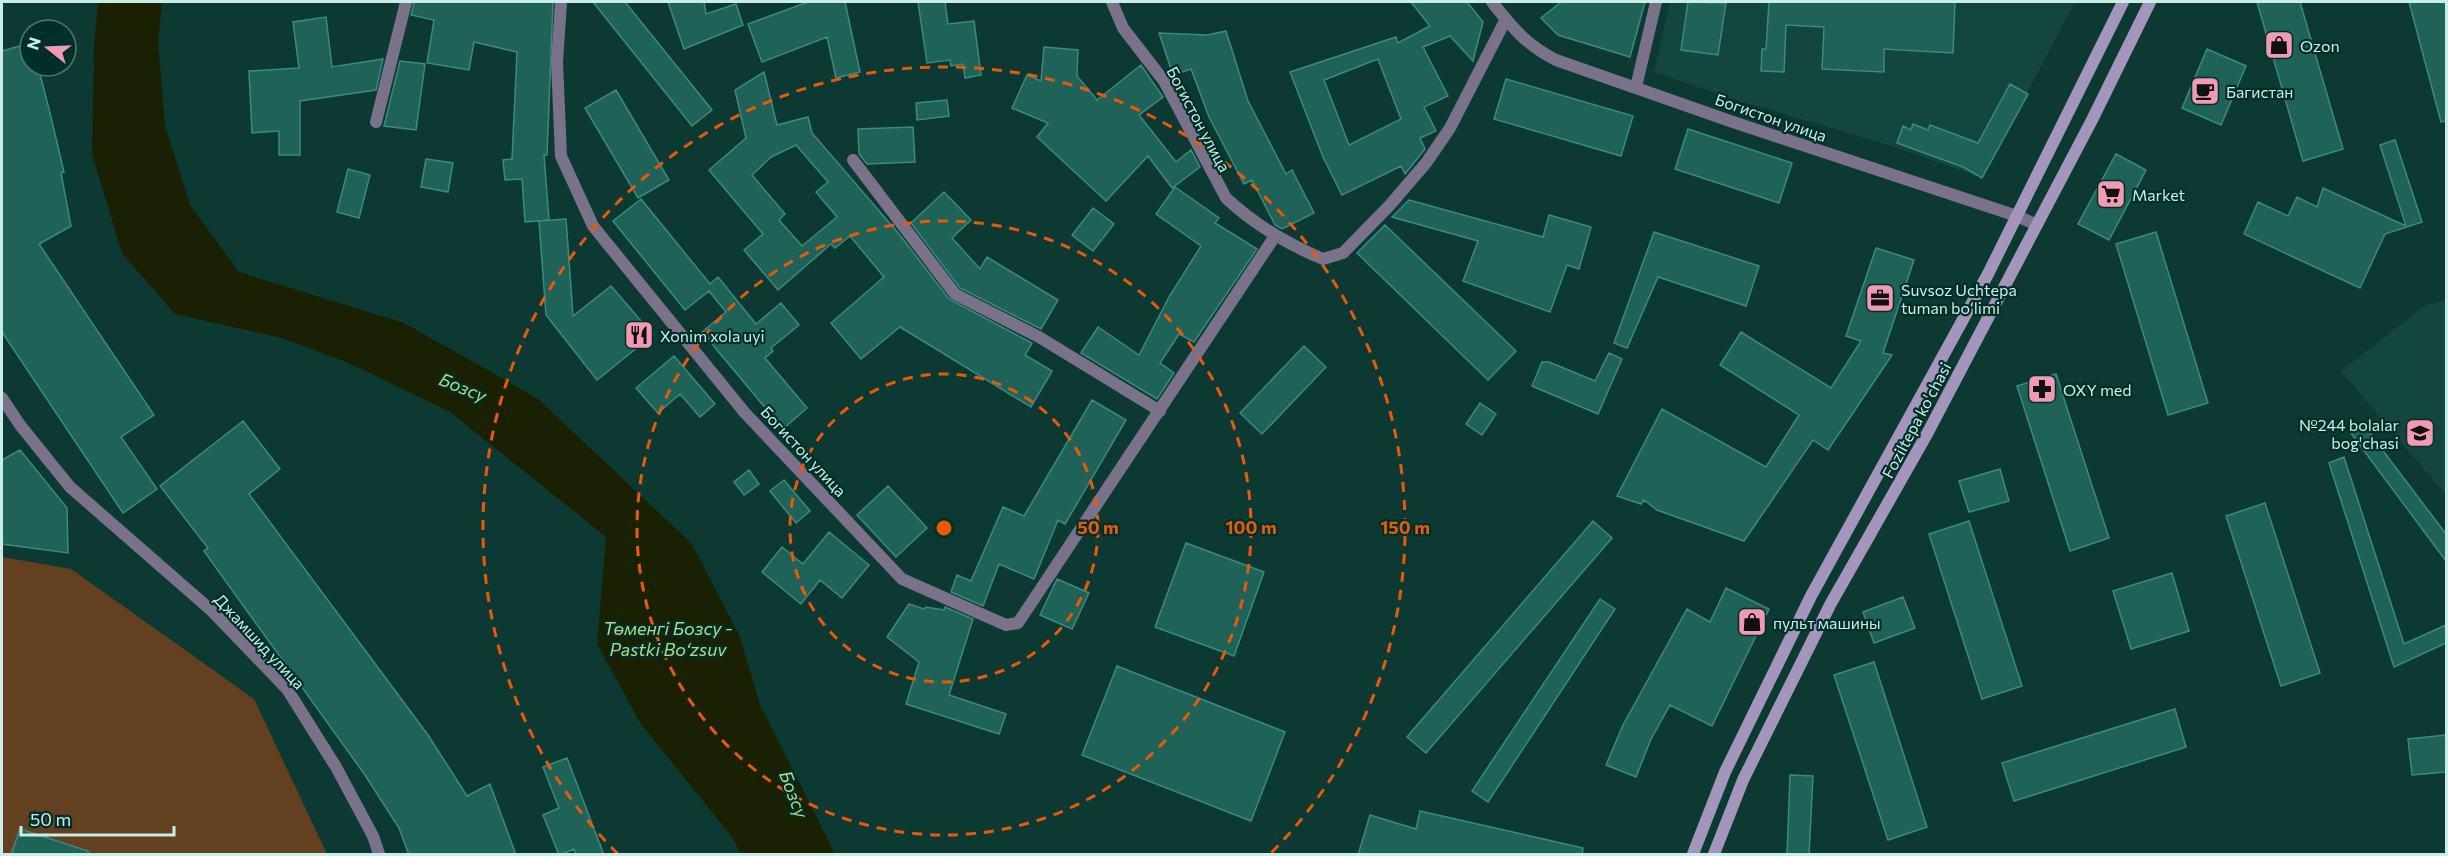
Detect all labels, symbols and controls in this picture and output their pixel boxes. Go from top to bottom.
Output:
north arrow [18,18,78,78]
shop icon: Ozon [2263,29,2295,61]
text: N [22,35,44,52]
place label: Ozon [2300,36,2340,55]
street label: Богистон улица [1163,63,1235,175]
cafe icon: Багистан [2189,75,2221,107]
place label: Багистан [2226,82,2293,101]
street label: Богистон улица [1713,89,1829,145]
supermarket icon: Market [2095,178,2127,210]
place label: Market [2132,185,2186,204]
place label: Suvsoz Uchtepa tuman boʻlimi [1901,280,2017,317]
office icon: Suvsoz Uchtepa tuman boʻlimi [1864,282,1896,314]
restaurant icon: Xonim xola uyi [623,319,655,351]
place label: Xonim xola uyi [660,326,765,345]
street label: Foziltepa ko'chasi [1878,359,1954,481]
water label: Бозсу [436,368,490,407]
pharmacy icon: OXY med [2026,373,2058,405]
place label: OXY med [2063,380,2132,399]
street label: Богистон улица [757,402,851,500]
place label: №244 bolalar bog'chasi [2299,415,2400,452]
school or university icon: №244 bolalar bog'chasi [2404,417,2436,449]
text: 50 m [1077,516,1119,538]
text: 100 m [1225,516,1277,538]
text: 150 m [1380,516,1430,538]
centre of rings [934,518,954,538]
street label: Джамшид улица [211,589,309,693]
shop icon: пульт машины [1736,606,1768,638]
place label: пульт машины [1773,613,1881,632]
water label: Төменгі Бозсу - Pastki Boʻzsuv [603,617,733,660]
water label: Бозсу [775,767,813,821]
scale bar [21,799,174,837]
text: 50 m [30,808,71,830]

